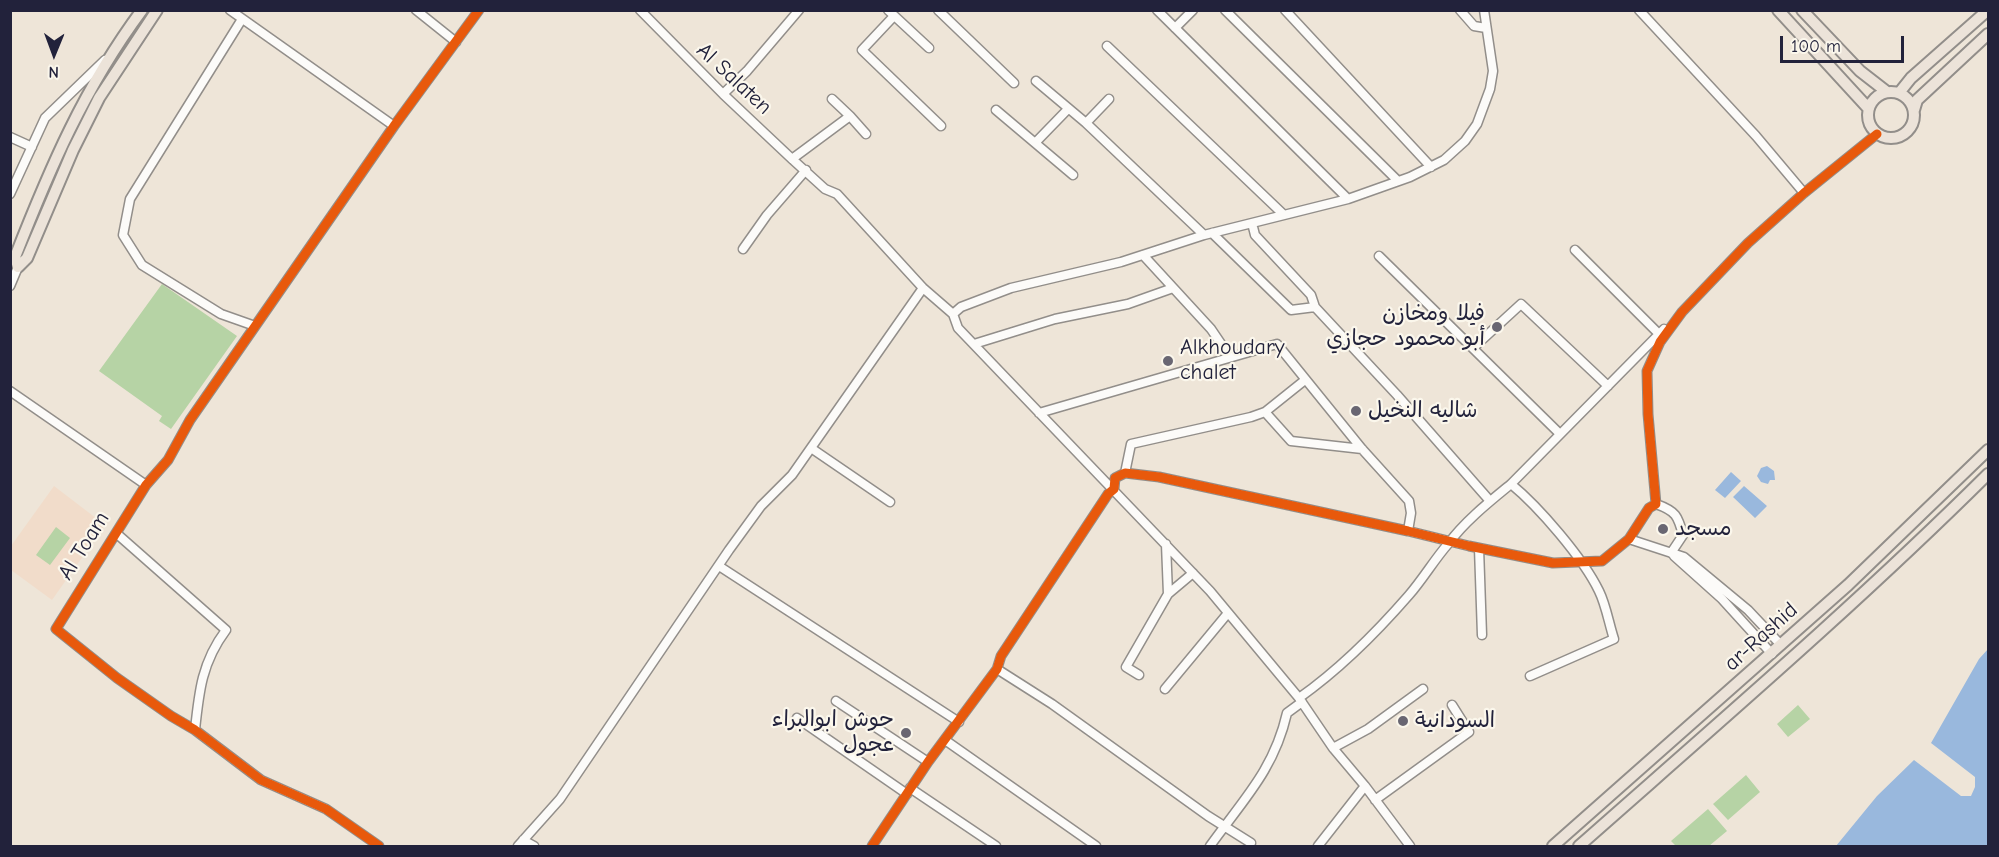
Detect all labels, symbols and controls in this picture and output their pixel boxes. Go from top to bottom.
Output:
north arrow [24,24,84,84]
scale bar [1783,24,1908,62]
text: 100 m [1791,36,1841,57]
street label: Al Salaten [691,37,777,121]
text: N [48,63,59,81]
place label: فيلا ومخازن أبو محمود حجازي [1326,301,1485,352]
marker: فيلا ومخازن أبو محمود حجازي [1490,320,1504,334]
place label: Alkhoudary chalet [1180,335,1284,386]
marker: Alkhoudary chalet [1161,354,1175,368]
place label: شاليه النخيل [1368,398,1477,424]
marker: شاليه النخيل [1349,404,1363,418]
street label: Al Toam [53,507,115,585]
place label: مسجد [1675,516,1731,542]
marker: مسجد [1656,522,1670,536]
street label: ar-Rashid [1719,597,1803,677]
place label: حوش ابوالبراء عجول [772,707,894,758]
place label: السودانية [1415,708,1495,734]
marker: السودانية [1396,714,1410,728]
marker: حوش ابوالبراء عجول [899,726,913,740]

